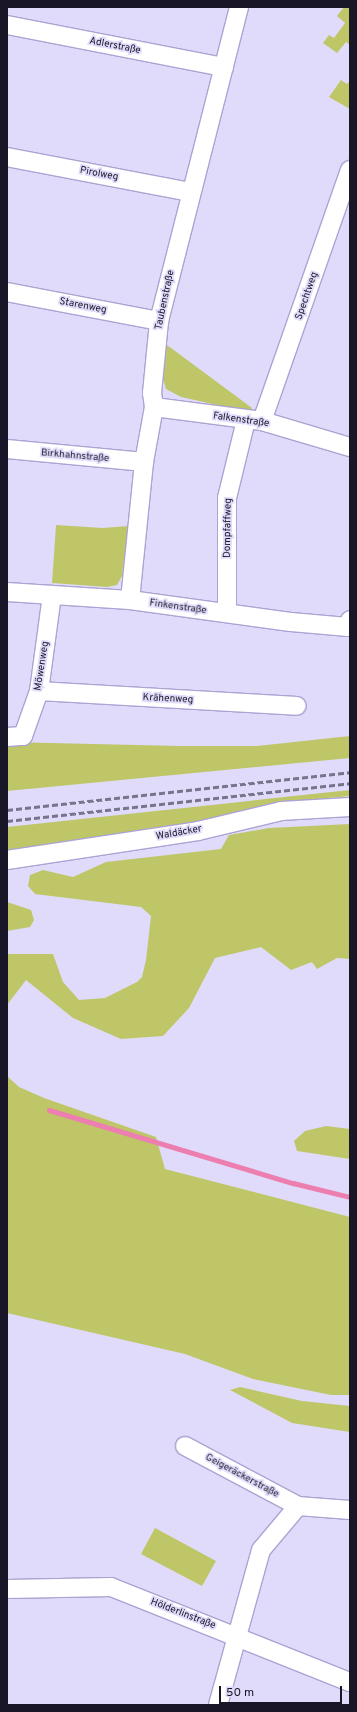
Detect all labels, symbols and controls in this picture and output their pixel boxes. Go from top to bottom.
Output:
street label: Adlerstraße [88,35,142,57]
street label: Pirolweg [79,164,119,184]
street label: Taubenstraße [153,269,177,331]
street label: Spechtweg [293,271,321,321]
street label: Starenweg [58,296,108,316]
street label: Falkenstraße [212,410,270,430]
street label: Birkhahnstraße [40,447,110,465]
street label: Dompfaffweg [221,498,235,558]
street label: Finkenstraße [149,597,207,617]
street label: Möwenweg [32,640,52,692]
street label: Krähenweg [142,692,194,706]
street label: Waldäcker [155,823,203,843]
street label: Geigeräckerstraße [203,1451,281,1501]
street label: Hölderlinstraße [149,1596,217,1632]
scale bar [221,1678,344,1704]
text: 50 m [226,1685,254,1701]

